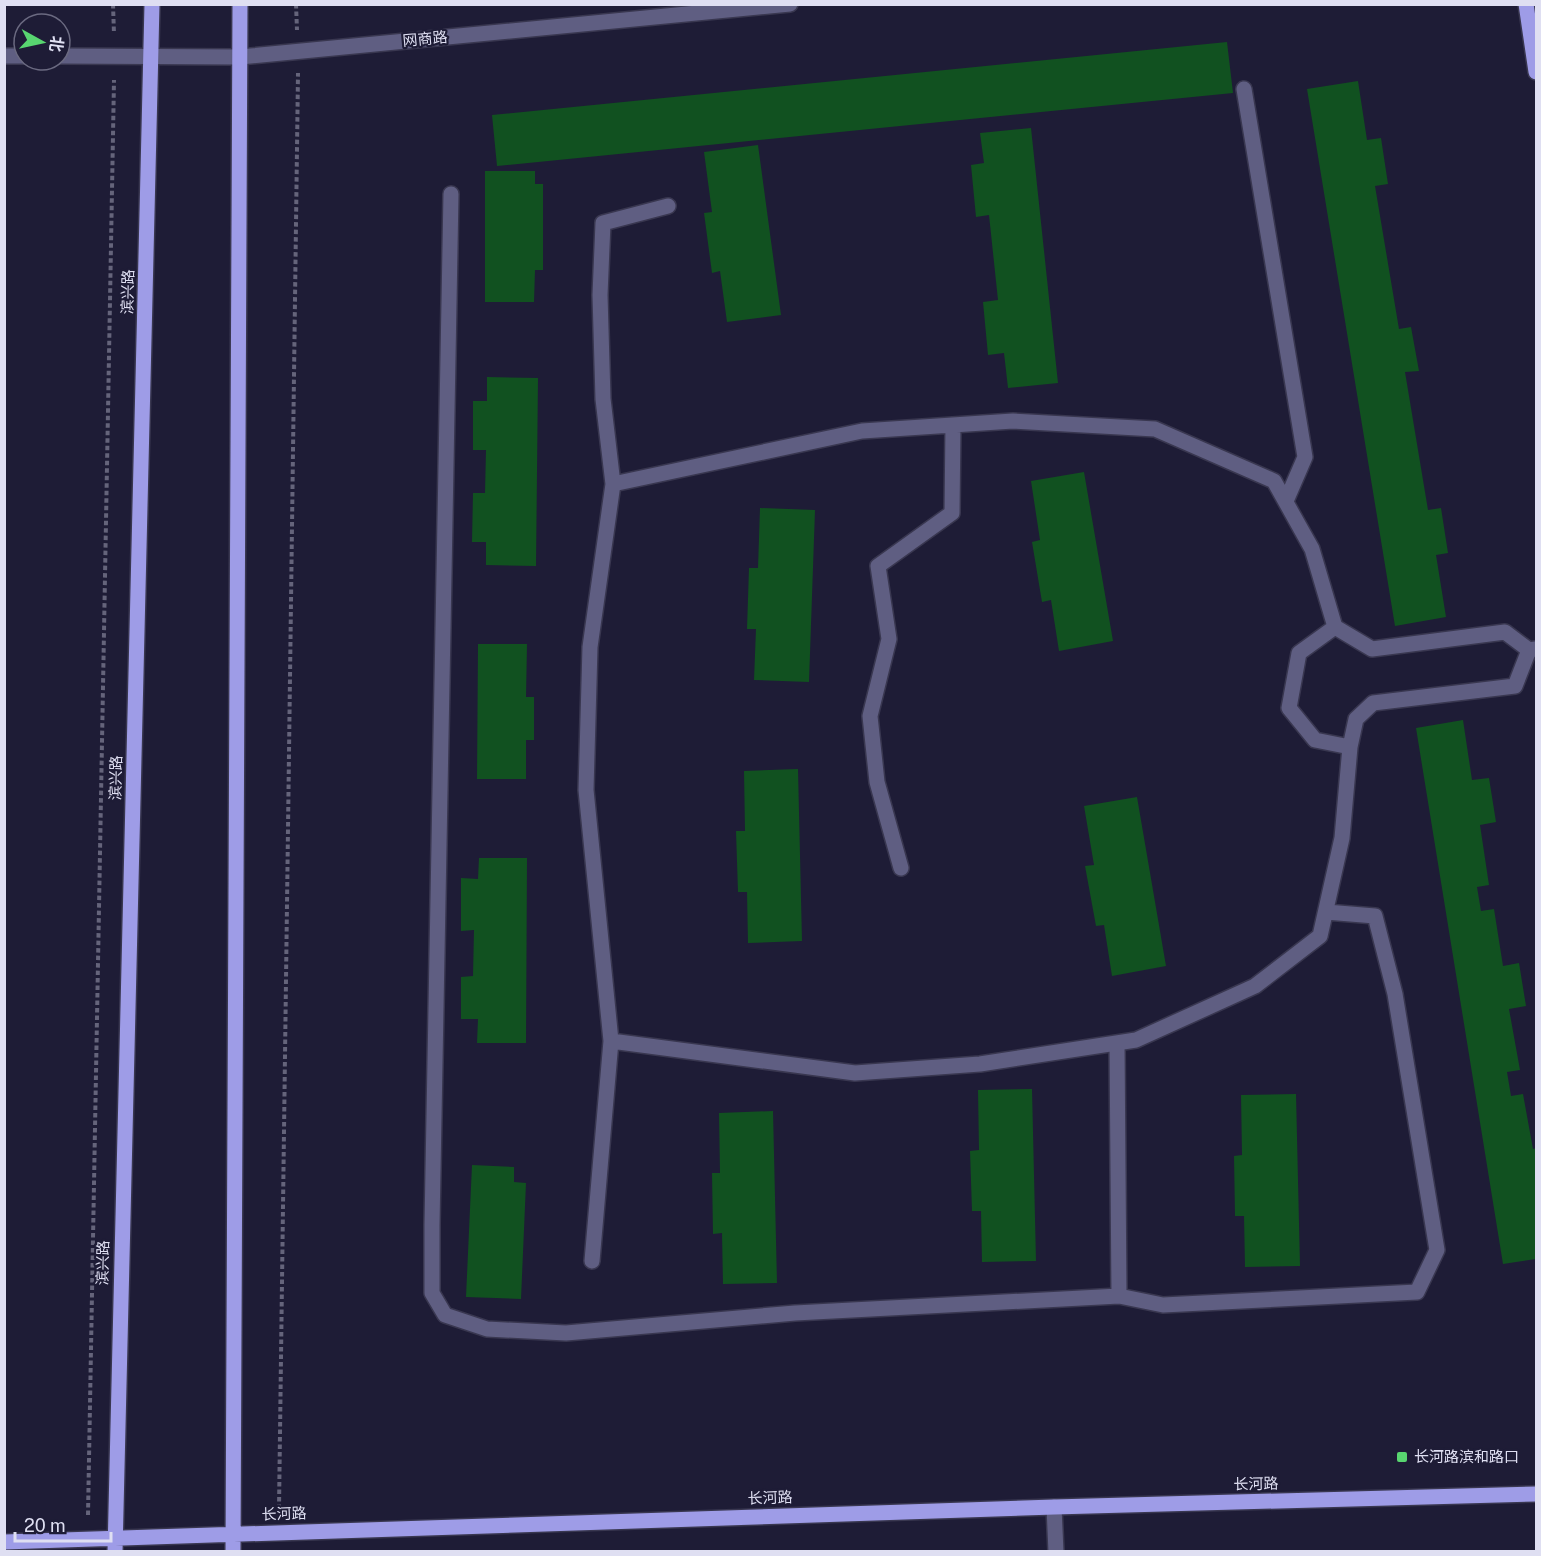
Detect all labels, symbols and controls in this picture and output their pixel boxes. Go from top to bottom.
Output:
north arrow [12,12,72,72]
street label: 网商路 [402,28,448,49]
text: 北 [46,35,67,53]
street label: 滨兴路 [119,269,136,315]
street label: 滨兴路 [107,755,124,801]
street label: 滨兴路 [94,1240,111,1286]
place label: 长河路滨和路口 [1414,1448,1519,1465]
marker: 长河路滨和路口 [1395,1450,1409,1464]
street label: 长河路 [1233,1475,1279,1492]
street label: 长河路 [747,1488,793,1507]
street label: 长河路 [261,1504,307,1523]
scale bar [15,1505,111,1543]
text: 20 m [24,1515,66,1536]

